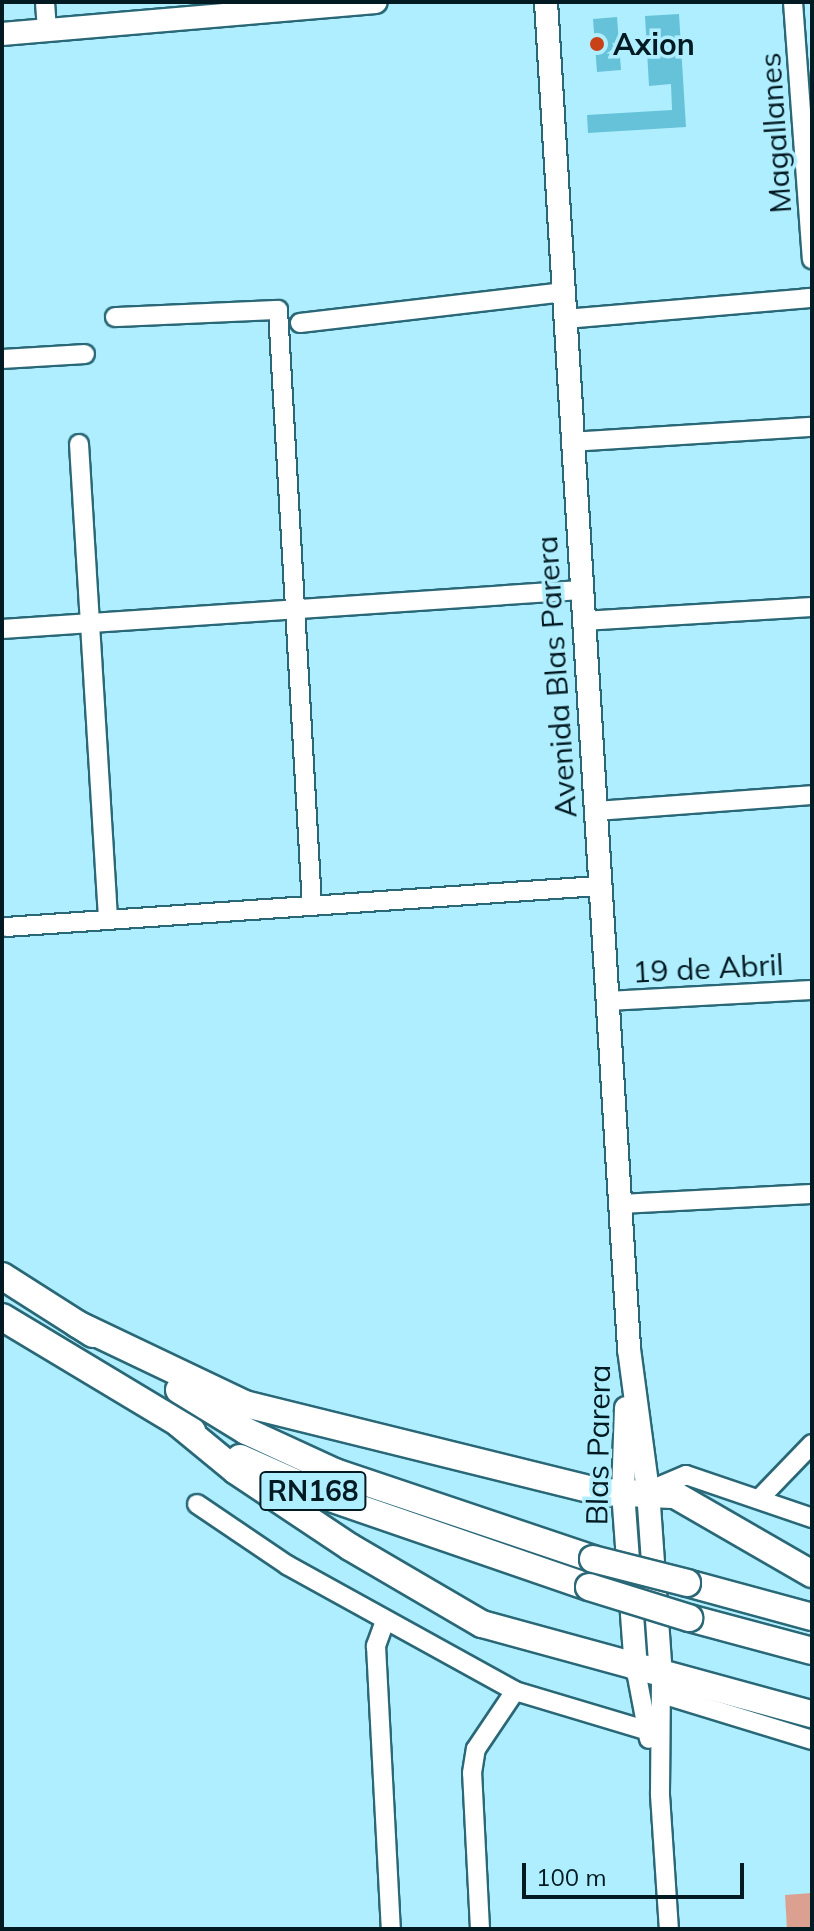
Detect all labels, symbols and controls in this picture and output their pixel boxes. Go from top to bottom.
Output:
place label: Axion [613,26,695,62]
marker: Axion [588,35,606,53]
street label: Magallanes [751,51,799,215]
street label: Avenida Blas Parera [528,535,584,819]
street label: 19 de Abril [632,946,784,990]
street label: Blas Parera [579,1364,617,1526]
road number: RN168 [259,1467,367,1515]
scale bar [526,1847,748,1897]
text: 100 m [536,1862,607,1892]

